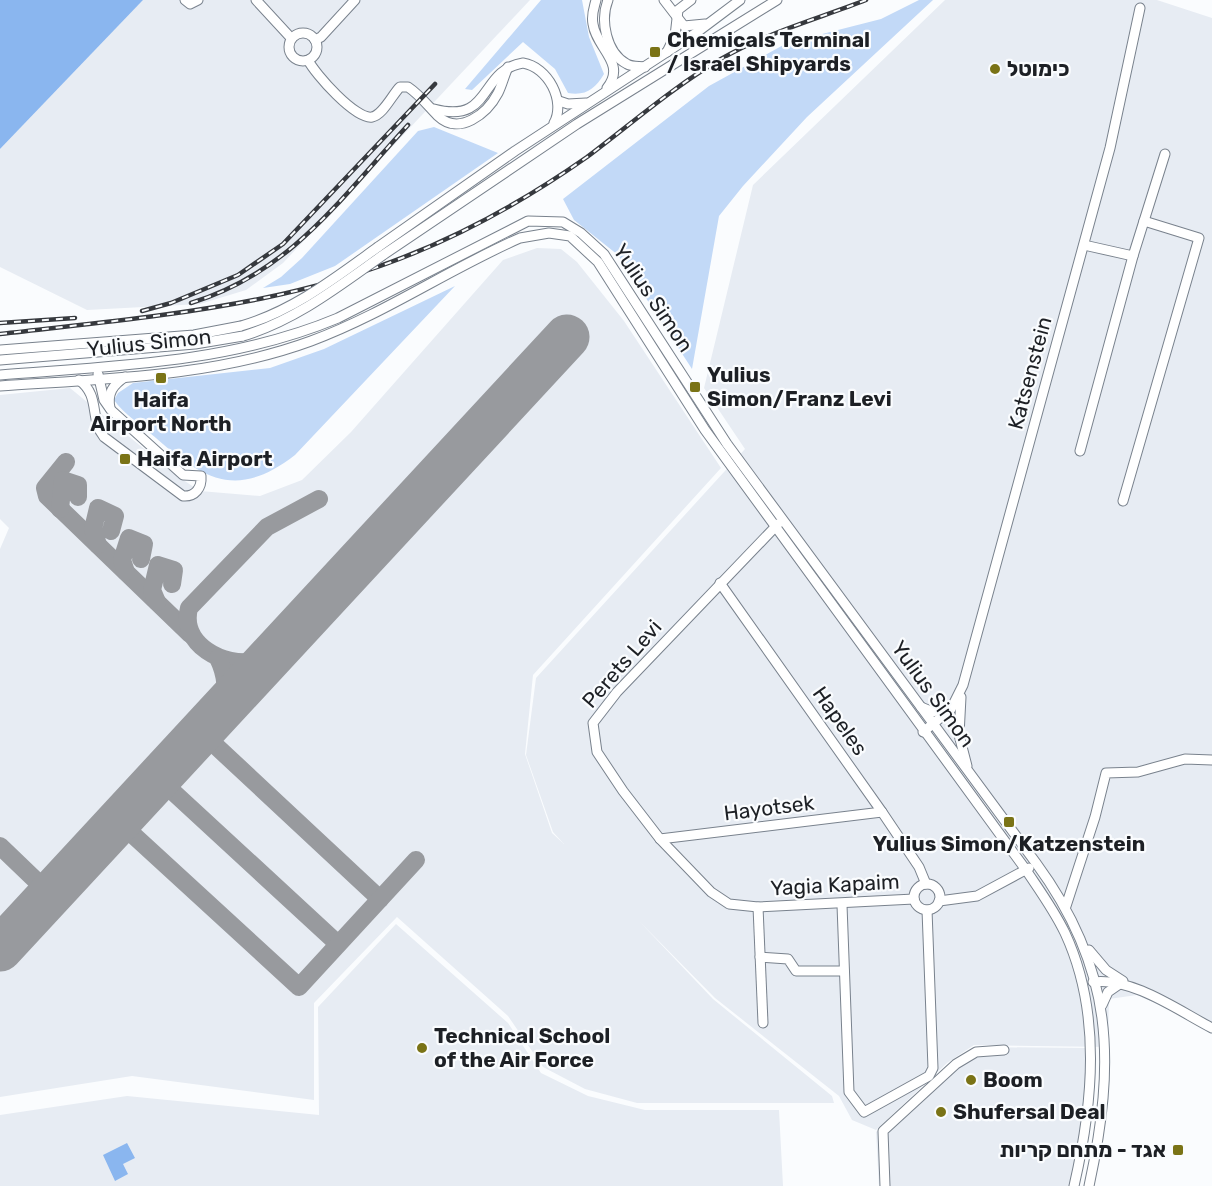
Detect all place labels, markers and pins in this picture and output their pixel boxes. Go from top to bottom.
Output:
place label: Chemicals Terminal / Israel Shipyards [667,27,870,76]
marker: Chemicals Terminal / Israel Shipyards [648,45,662,59]
place label: כימוטל [1007,56,1070,81]
marker: כימוטל [988,62,1002,76]
place label: Yulius Simon/Franz Levi [707,362,892,411]
marker: Haifa Airport North [154,371,168,385]
marker: Yulius Simon/Franz Levi [688,380,702,394]
place label: Haifa Airport North [90,387,232,436]
place label: Haifa Airport [137,446,273,471]
marker: Haifa Airport [118,452,132,466]
marker: Yulius Simon/Katzenstein [1002,815,1016,829]
place label: Yulius Simon/Katzenstein [873,831,1145,856]
place label: Technical School of the Air Force [434,1023,610,1072]
marker: Technical School of the Air Force [415,1041,429,1055]
place label: Boom [983,1067,1043,1092]
marker: Boom [964,1073,978,1087]
place label: Shufersal Deal [953,1099,1106,1124]
marker: Shufersal Deal [934,1105,948,1119]
place label: אגד - מתחם קריות [1000,1137,1166,1162]
marker: אגד - מתחם קריות [1171,1143,1185,1157]

